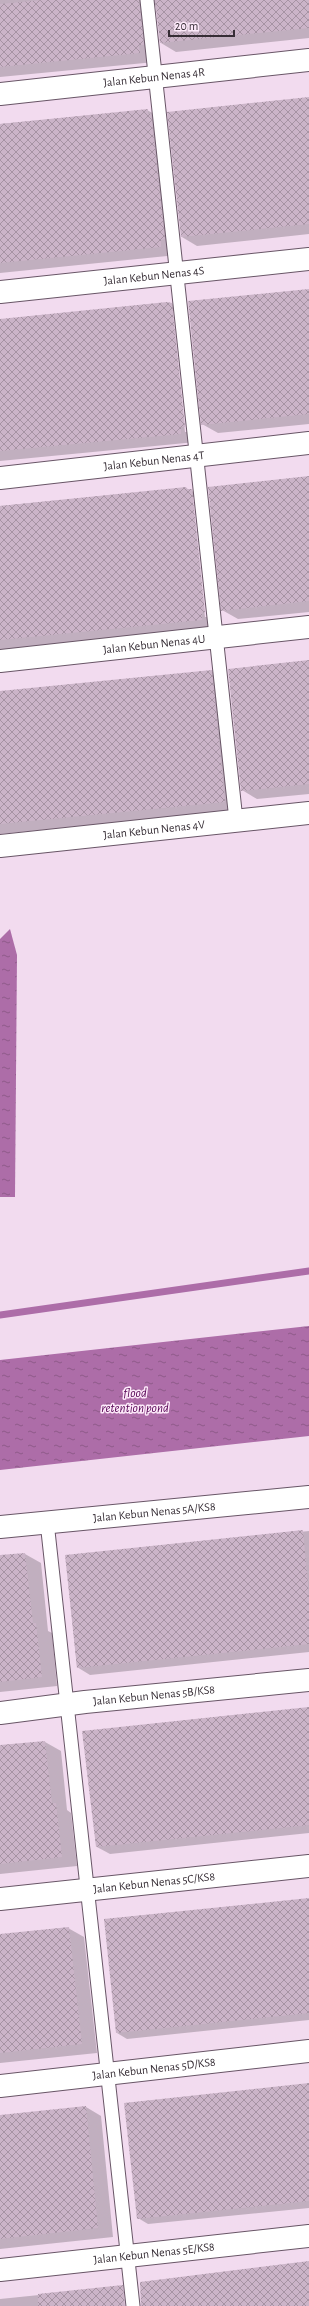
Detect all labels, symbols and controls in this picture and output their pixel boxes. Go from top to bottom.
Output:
scale bar [169,12,234,38]
text: 20 m [175,20,198,32]
street label: Jalan Kebun Nenas 4R [103,65,206,89]
street label: Jalan Kebun Nenas 4S [103,264,205,287]
street label: Jalan Kebun Nenas 4T [103,449,205,472]
street label: Jalan Kebun Nenas 4U [102,632,206,656]
street label: Jalan Kebun Nenas 4V [103,818,206,841]
water label: flood retention pond [101,1387,169,1415]
street label: Jalan Kebun Nenas 5A/KS8 [93,1500,216,1524]
street label: Jalan Kebun Nenas 5B/KS8 [92,1683,216,1707]
street label: Jalan Kebun Nenas 5C/KS8 [93,1870,216,1895]
street label: Jalan Kebun Nenas 5D/KS8 [92,2056,216,2081]
street label: Jalan Kebun Nenas 5E/KS8 [93,2240,216,2266]

